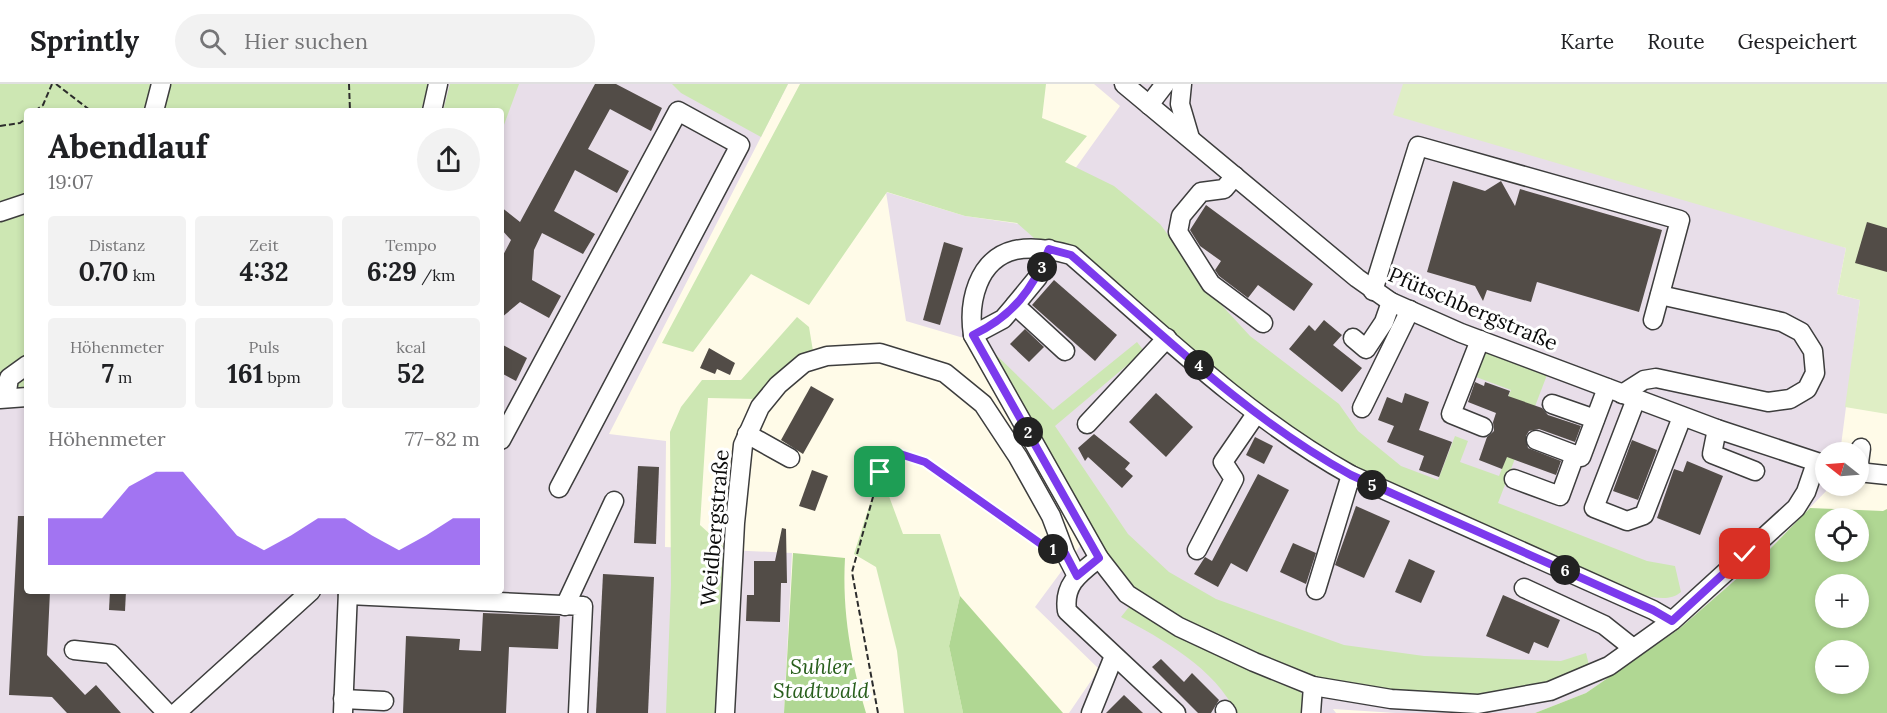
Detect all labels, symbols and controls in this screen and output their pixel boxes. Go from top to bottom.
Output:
search box [175,14,595,68]
text: Sprintly [30,23,139,59]
icon: search [196,25,229,58]
text: Hier suchen [244,27,368,55]
text: Karte [1560,28,1614,55]
text: Route [1647,28,1705,55]
text: Gespeichert [1738,28,1857,55]
text: Abendlauf [48,125,208,167]
button: share [417,128,480,191]
text: 19:07 [48,169,93,194]
text: Distanz [89,235,145,255]
text: Zeit [249,235,279,255]
text: Tempo [385,235,437,255]
pin: 3 [1027,252,1057,282]
text: 0.70 [78,255,129,288]
text: 4:32 [239,255,289,288]
text: 6:29 [367,255,417,288]
text: 3 [1038,257,1046,277]
street label: Pfütschbergstraße [1384,261,1562,356]
text: km [129,265,156,285]
text: /km [417,265,455,285]
text: Höhenmeter [70,337,164,357]
text: Puls [248,337,280,357]
text: kcal [396,337,426,357]
pin: 4 [1184,350,1214,380]
text: 4 [1195,355,1203,375]
text: 7 [102,357,114,390]
text: 161 [227,357,263,390]
text: 52 [397,357,425,390]
text: m [114,367,132,387]
text: bpm [263,367,301,387]
pin: 2 [1013,417,1043,447]
text: 2 [1024,422,1032,442]
text: Höhenmeter [48,426,166,451]
text: 77–82 m [405,426,480,451]
north arrow [1815,442,1869,496]
map controls [1815,442,1869,694]
pin [854,446,905,497]
street label: Weidbergstraße [694,448,735,608]
icon: arrive [863,455,896,488]
pin: 5 [1357,470,1387,500]
text: 5 [1368,475,1376,495]
button: locate [1815,508,1869,562]
pin [1719,528,1770,579]
pin: 1 [1038,534,1068,564]
icon: check [1728,537,1761,570]
text: 1 [1050,539,1056,559]
pin: 6 [1550,555,1580,585]
text: 6 [1560,560,1570,580]
button: + [1815,574,1869,628]
button: − [1815,640,1869,694]
park label: Suhler Stadtwald [773,653,869,704]

